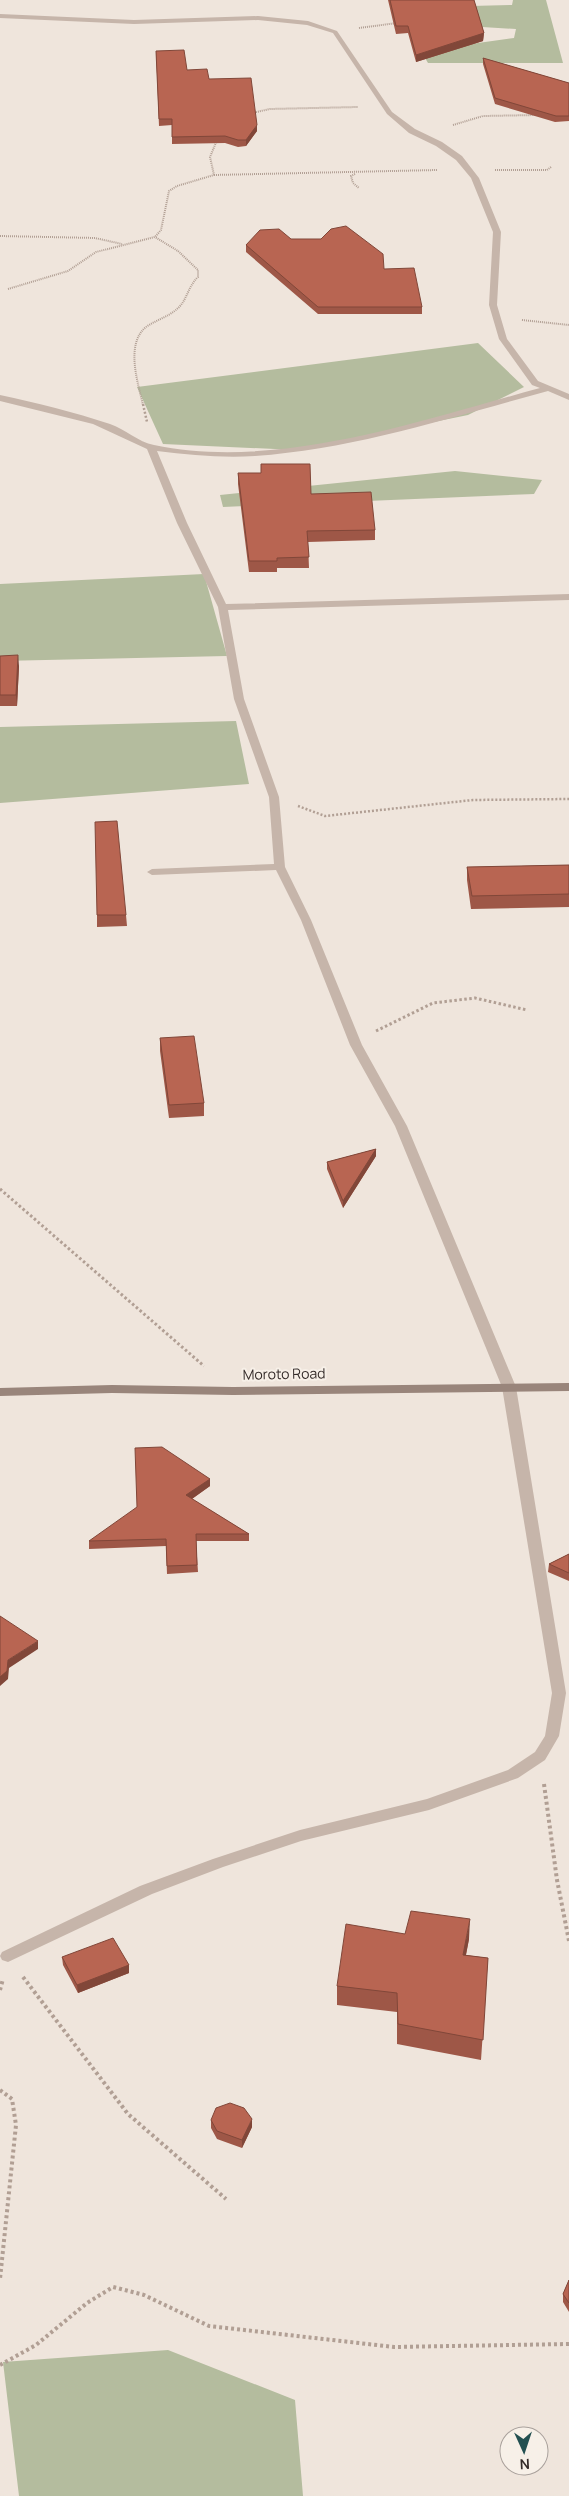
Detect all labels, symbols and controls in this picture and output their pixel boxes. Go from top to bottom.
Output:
street label: Moroto Road [242,1363,326,1384]
north arrow [499,2426,549,2476]
text: N [519,2455,530,2474]

